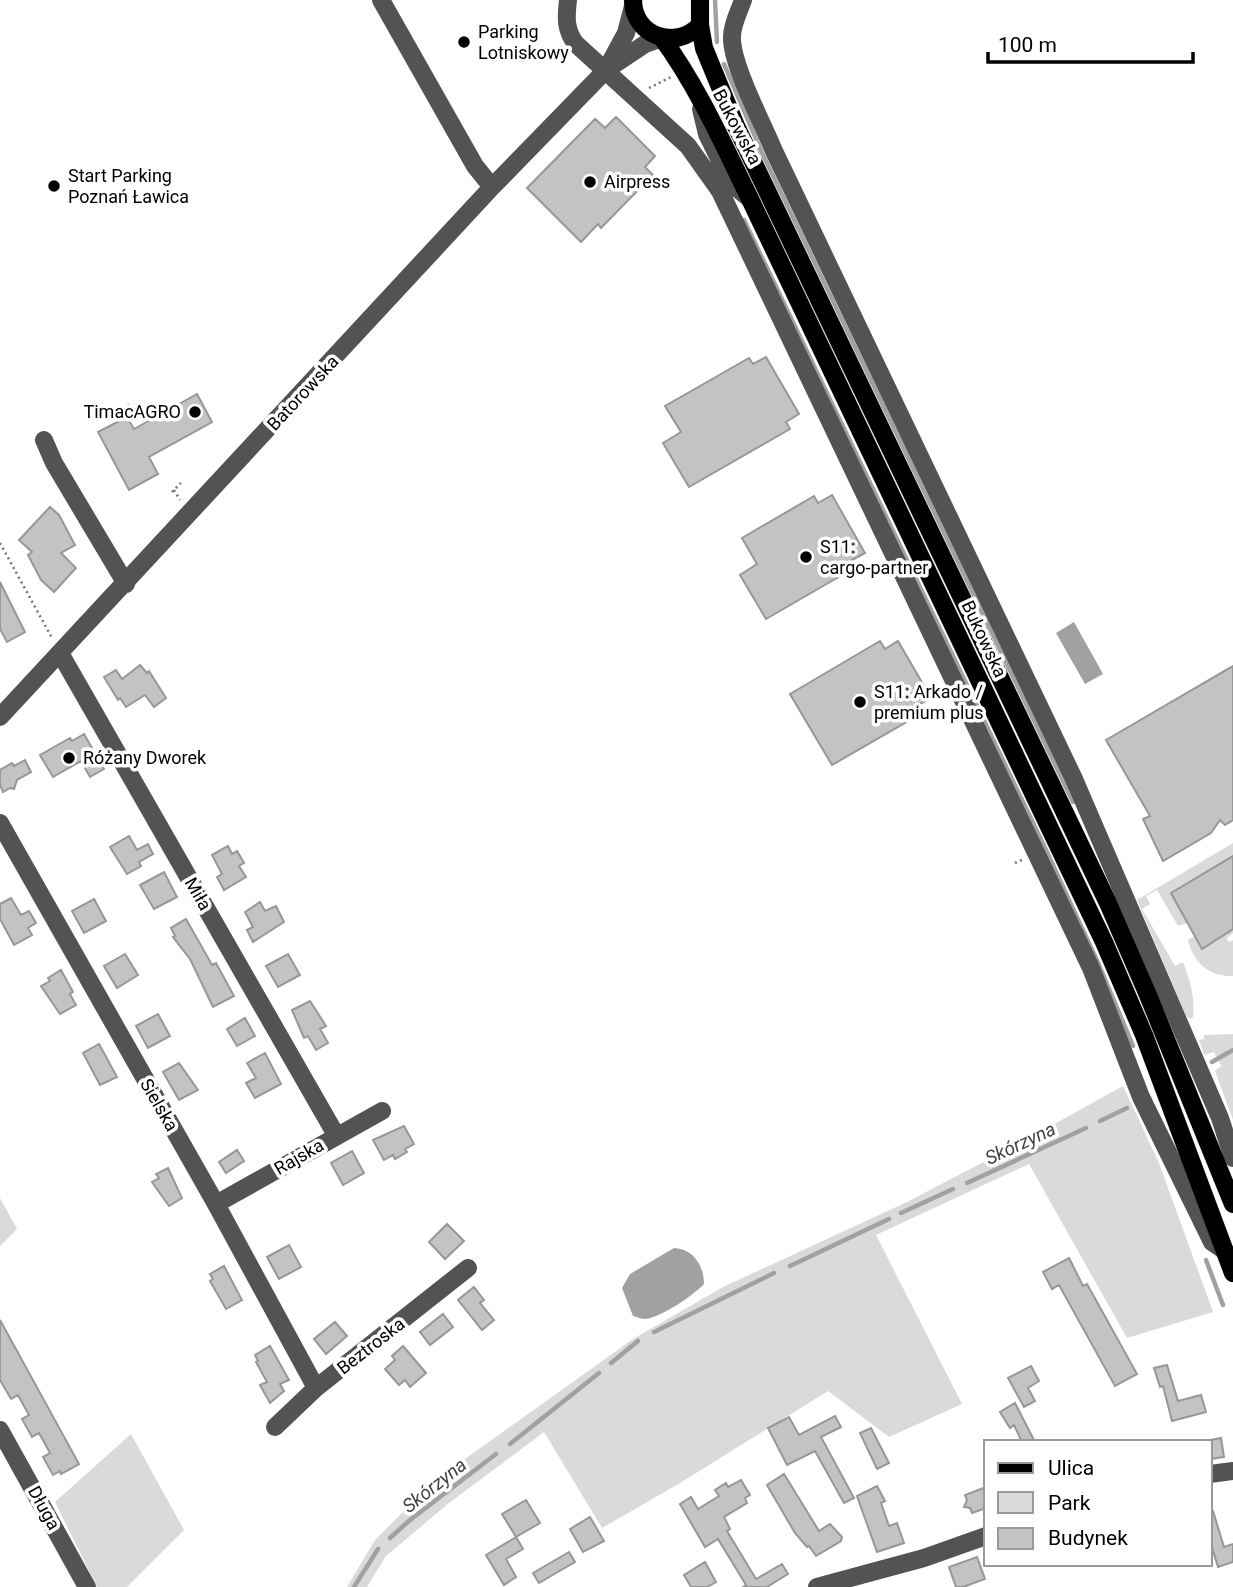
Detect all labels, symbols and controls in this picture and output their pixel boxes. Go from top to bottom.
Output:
place label: Parking Lotniskowy [478,21,569,63]
scale bar [988,21,1193,65]
text: 100 m [998,33,1057,57]
marker: Parking Lotniskowy [456,34,472,50]
street label: Bukowska [709,86,766,168]
place label: Start Parking Poznań Ławica [68,165,189,207]
place label: Airpress [604,171,670,192]
marker: Airpress [582,174,598,190]
marker: Start Parking Poznań Ławica [46,178,62,194]
street label: Batorowska [263,351,343,435]
place label: TimacAGRO [84,401,181,422]
marker: TimacAGRO [187,404,203,420]
place label: S11: cargo-partner [820,536,928,578]
marker: S11: cargo-partner [798,549,814,565]
street label: Bukowska [958,597,1011,681]
place label: S11: Arkado / premium plus [874,681,984,723]
marker: S11: Arkado / premium plus [852,694,868,710]
place label: Różany Dworek [83,747,207,768]
marker: Różany Dworek [61,750,77,766]
street label: Miła [181,873,216,914]
street label: Sielska [136,1075,183,1135]
water label: Skórzyna [981,1117,1059,1170]
street label: Rajska [270,1134,327,1179]
street label: Beztroska [333,1313,409,1379]
legend [984,1440,1212,1566]
water label: Skórzyna [398,1453,471,1518]
text: Ulica [1048,1456,1094,1480]
street label: Długa [24,1482,65,1533]
text: Park [1048,1491,1091,1515]
text: Budynek [1048,1526,1128,1550]

